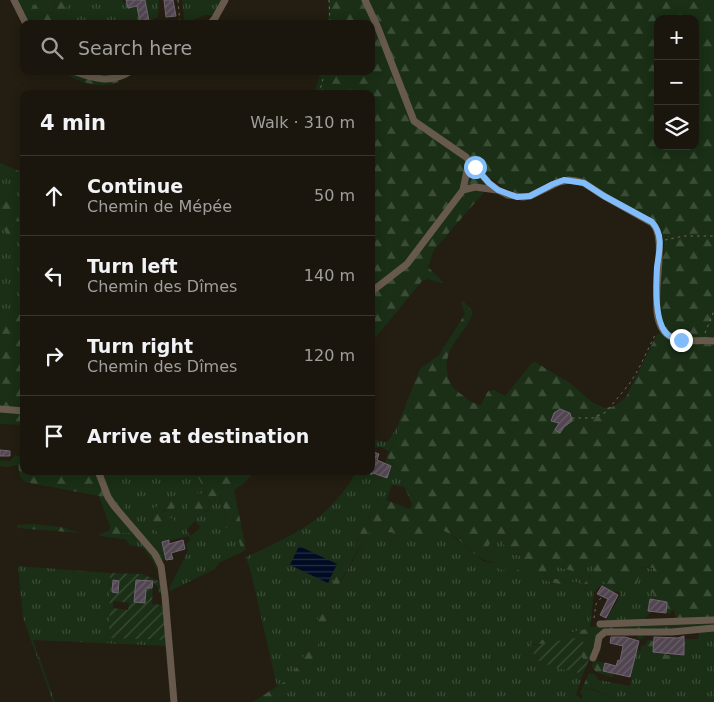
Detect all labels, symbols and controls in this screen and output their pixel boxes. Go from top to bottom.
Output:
map controls [654,15,699,150]
button: + [654,15,699,60]
search box [20,20,375,75]
icon: search [38,34,66,62]
text: Search here [78,37,192,59]
button: − [654,60,699,105]
button: layers [654,105,699,150]
text: 4 min [40,111,106,135]
text: Walk · 310 m [250,113,355,132]
route start [464,156,487,179]
text: Continue [87,175,183,197]
icon: ahead [40,182,68,210]
text: 50 m [314,186,355,205]
text: Chemin de Mépée [87,197,232,216]
text: Turn left [87,255,178,277]
icon: left [40,262,68,290]
text: 140 m [304,266,355,285]
text: Chemin des Dîmes [87,277,237,296]
route end [670,329,693,352]
text: Turn right [87,335,193,357]
icon: right [40,342,68,370]
text: 120 m [304,346,355,365]
text: Chemin des Dîmes [87,357,237,376]
icon: arrive [40,422,68,450]
text: Arrive at destination [87,425,309,447]

